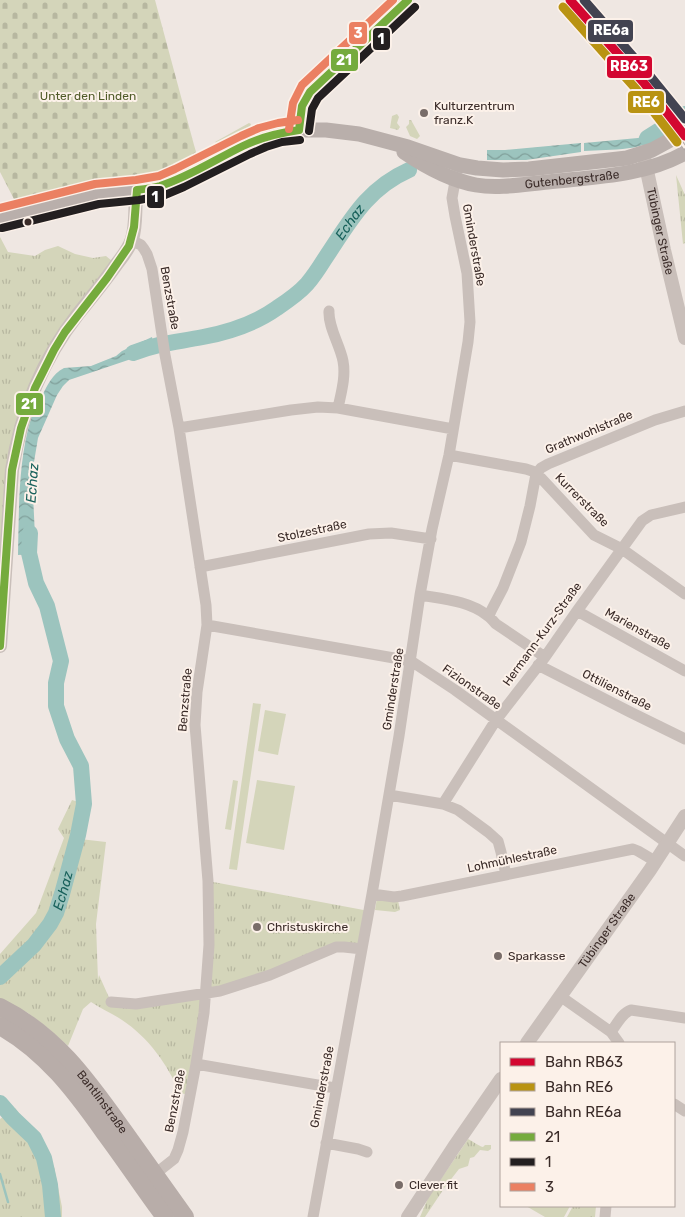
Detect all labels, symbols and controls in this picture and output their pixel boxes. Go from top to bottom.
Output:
line badge: RE6a [587,19,634,43]
line badge: 3 [348,21,368,45]
text: RE6a [593,22,629,39]
text: 3 [353,25,363,42]
line badge: 1 [372,27,391,51]
text: 1 [378,31,385,48]
line badge: 21 [330,48,359,72]
text: 21 [336,52,352,69]
line badge: RB63 [606,55,653,79]
text: RB63 [610,58,648,75]
park label: Unter den Linden [40,89,136,103]
line badge: RE6 [627,90,665,114]
text: RE6 [632,94,660,111]
place label: Kulturzentrum franz.K [434,99,515,127]
marker: Kulturzentrum franz.K [418,107,430,119]
street label: Gutenbergstraße [524,167,621,191]
line badge: 1 [146,185,165,209]
street label: Tübinger Straße [644,186,677,276]
text: 1 [152,189,159,206]
water label: Echaz [332,201,369,243]
street label: Gminderstraße [460,203,488,287]
unlabelled marker [23,217,33,227]
street label: Benzstraße [158,265,182,331]
line badge: 21 [15,392,44,416]
text: 21 [21,396,37,413]
street label: Grathwohlstraße [543,407,635,457]
water label: Echaz [23,463,42,504]
street label: Kurrerstraße [552,470,612,530]
street label: Stolzestraße [276,517,348,545]
street label: Hermann-Kurz-Straße [500,579,584,689]
street label: Marienstraße [603,605,674,653]
street label: Gminderstraße [380,647,406,731]
street label: Fizionstraße [440,662,504,713]
street label: Benzstraße [175,667,195,732]
street label: Ottilienstraße [580,667,654,714]
street label: Lohmühlestraße [466,843,558,875]
water label: Echaz [49,869,77,912]
street label: Tübinger Straße [576,890,639,971]
place label: Christuskirche [267,920,348,934]
marker: Christuskirche [251,921,263,933]
place label: Sparkasse [508,949,566,963]
marker: Sparkasse [492,950,504,962]
legend [500,1042,675,1207]
street label: Gminderstraße [307,1045,337,1129]
text: Bahn RB63 [545,1053,623,1071]
street label: Bantlinstraße [74,1068,130,1137]
street label: Benzstraße [162,1068,188,1134]
text: Bahn RE6 [545,1078,613,1096]
text: Bahn RE6a [545,1103,621,1121]
text: 21 [545,1128,560,1146]
text: 1 [545,1153,551,1171]
place label: Clever fit [409,1178,458,1192]
text: 3 [545,1178,554,1196]
marker: Clever fit [393,1179,405,1191]

